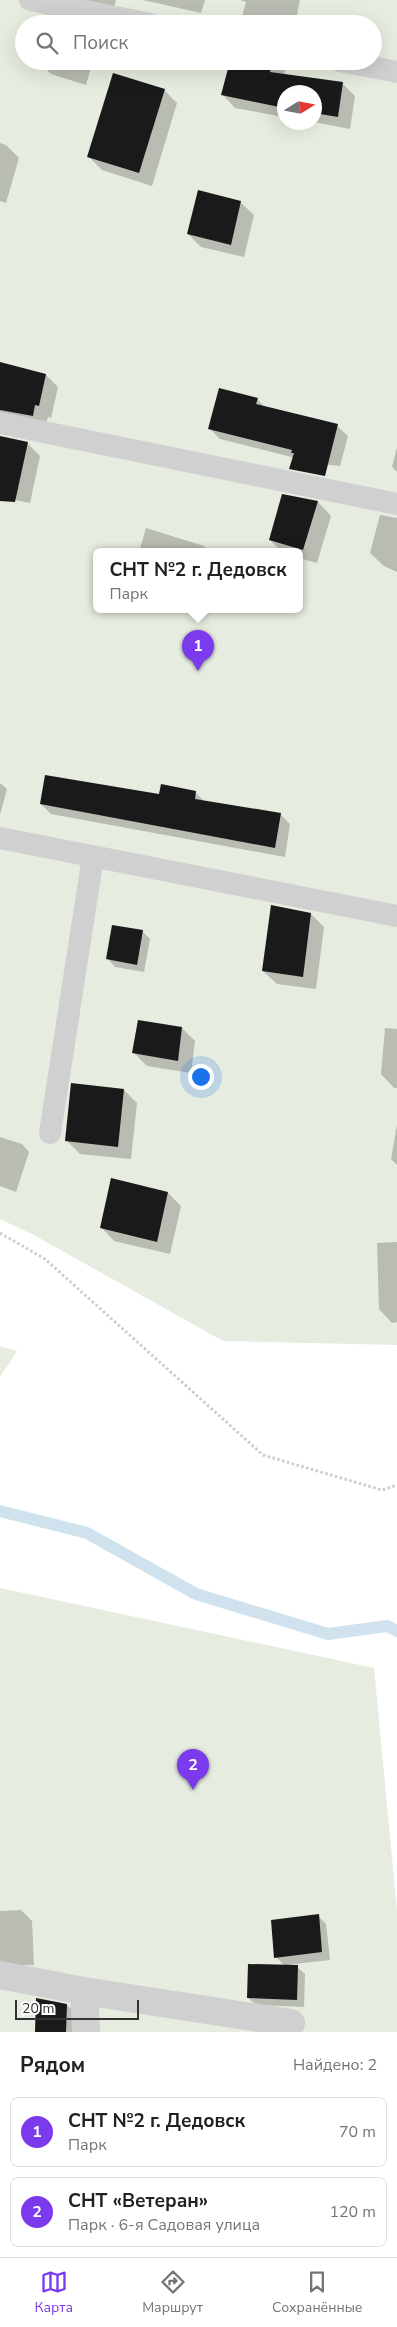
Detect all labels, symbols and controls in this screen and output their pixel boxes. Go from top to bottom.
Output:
search box [15,15,382,70]
icon: search [33,29,61,57]
text: Поиск [73,30,128,56]
north arrow [277,85,322,130]
popup [93,548,303,613]
text: СНТ №2 г. Дедовск [109,557,287,583]
text: Парк [109,583,148,605]
pin: 1 [182,630,214,671]
your location [188,1064,214,1090]
pin: 2 [177,1749,209,1790]
scale bar [15,1997,139,2020]
text: 20 m [22,1999,54,2018]
text: Рядом [20,2051,85,2079]
text: Найдено: 2 [293,2054,377,2076]
text: СНТ №2 г. Дедовск [68,2108,245,2134]
text: 1 [32,2121,42,2143]
text: 70 m [339,2121,376,2143]
text: Парк [68,2134,107,2156]
text: СНТ «Ветеран» [68,2188,208,2214]
text: 2 [32,2201,42,2223]
text: 120 m [329,2201,376,2223]
text: Парк · 6-я Садовая улица [68,2214,260,2236]
tab: Карта [35,2268,73,2317]
tab: Маршрут [142,2268,203,2317]
tab: Сохранённые [272,2268,362,2317]

